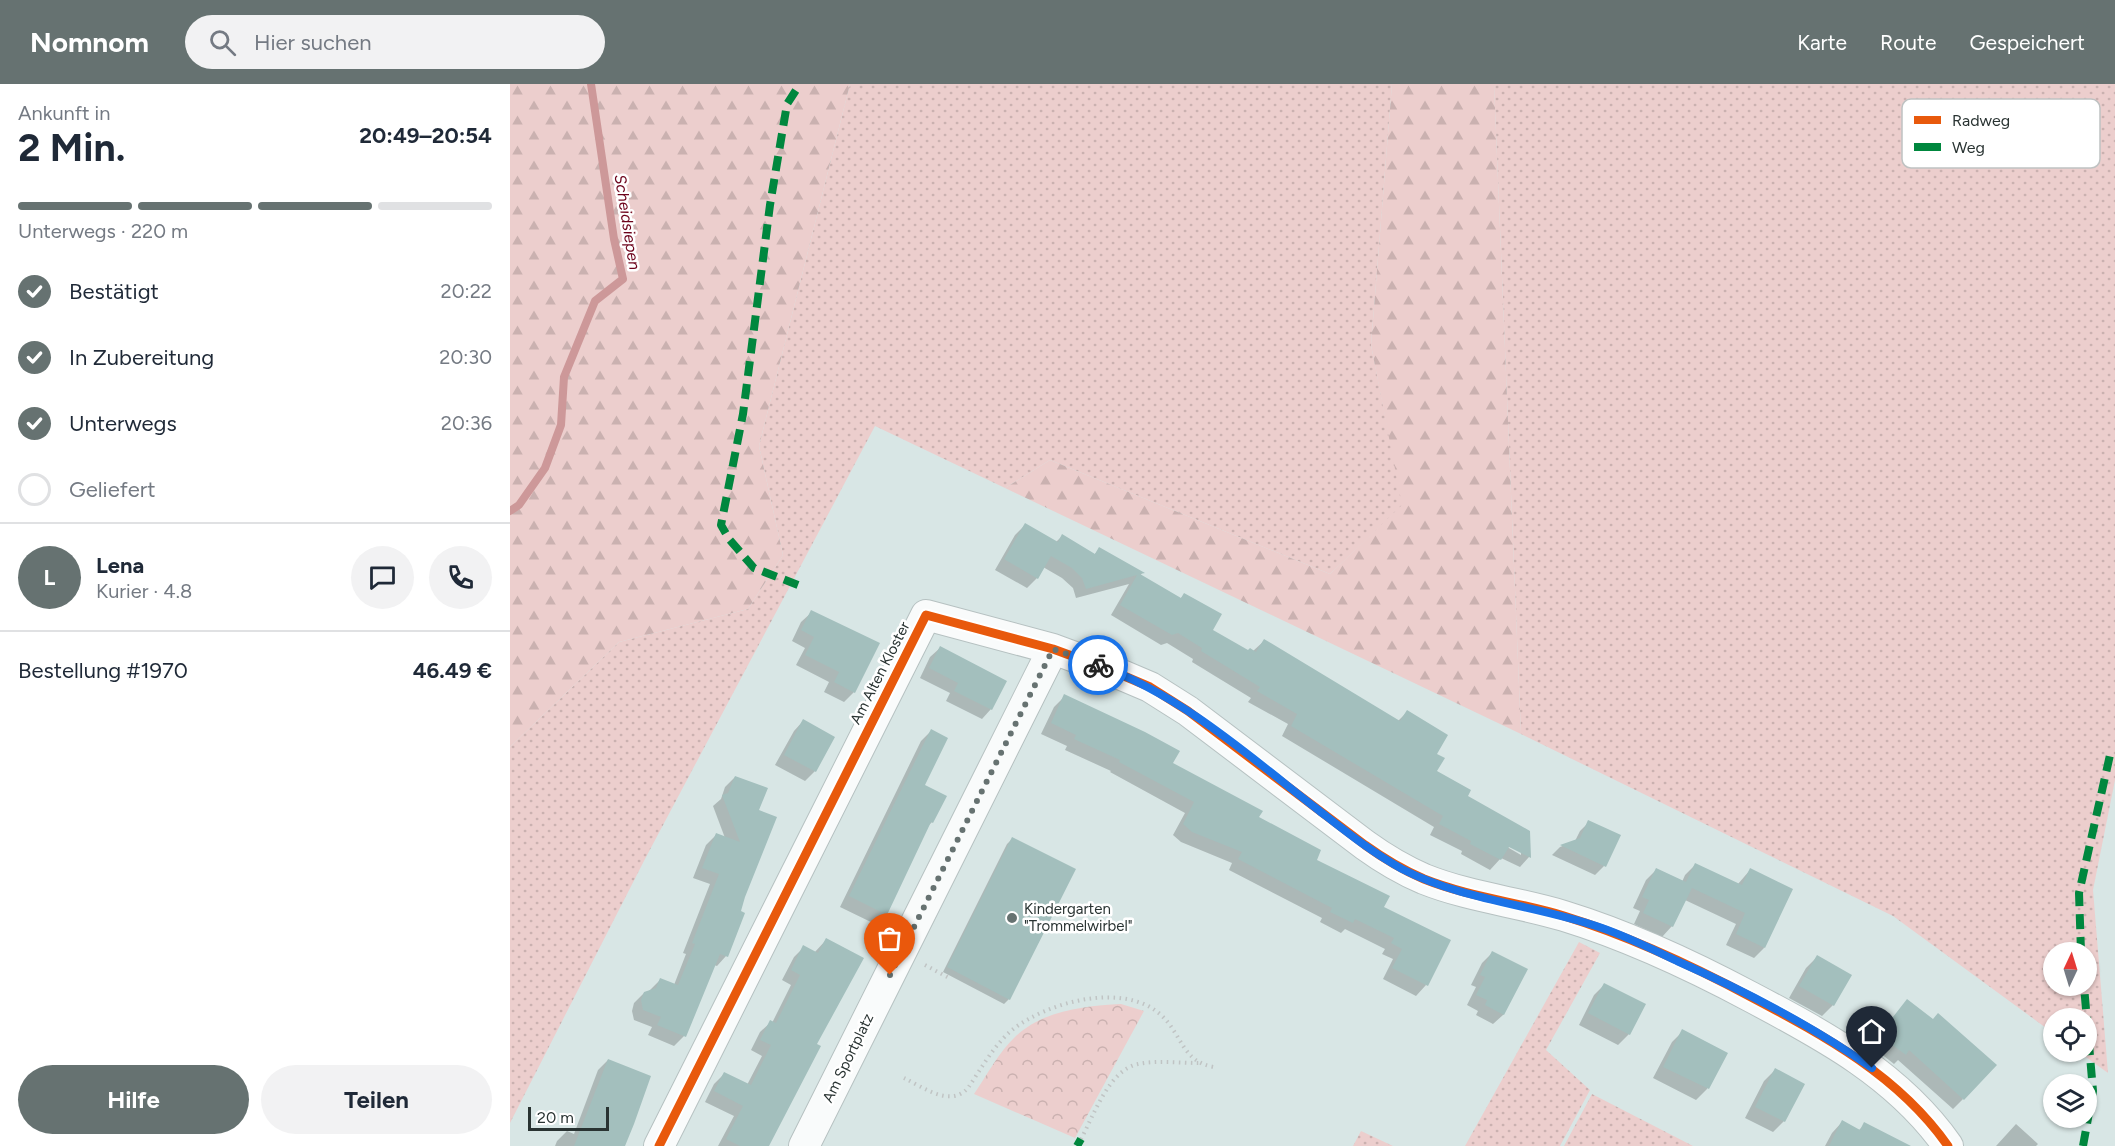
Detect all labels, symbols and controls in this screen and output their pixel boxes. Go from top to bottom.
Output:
search box [185,15,605,69]
text: Nomnom [30,25,149,59]
icon: search [206,26,239,59]
text: Hier suchen [254,29,371,56]
text: Karte [1797,30,1847,55]
text: Route [1880,30,1936,55]
text: Gespeichert [1969,30,2085,55]
legend [1902,99,2100,168]
text: Ankunft in [18,101,110,125]
text: Radweg [1952,111,2010,130]
text: 20:49–20:54 [359,122,492,149]
text: 2 Min. [18,124,125,171]
text: Weg [1952,138,1985,157]
water label: Scheidsiepen [611,173,644,271]
text: Unterwegs · 220 m [18,219,188,243]
icon: check [18,275,51,308]
text: Bestätigt [69,278,159,305]
text: 20:22 [441,279,492,303]
icon: check [18,341,51,374]
text: In Zubereitung [69,344,214,371]
text: 20:30 [439,345,492,369]
icon: check [18,407,51,440]
text: Unterwegs [69,410,177,437]
text: 20:36 [441,411,492,435]
text: Geliefert [69,476,156,503]
button: chat [351,546,414,609]
button: phone [429,546,492,609]
text: Lena [96,552,144,579]
text: L [44,564,55,591]
text: Kurier · 4.8 [96,579,192,603]
street label: Am Alten Kloster [846,619,914,727]
courier [1068,635,1128,695]
icon: bike [1082,649,1115,682]
text: Bestellung #1970 [18,657,188,684]
text: 46.49 € [413,657,492,684]
place label: Kindergarten "Trommelwirbel" [1024,900,1133,935]
marker: Kindergarten "Trommelwirbel" [1005,911,1019,925]
pin [864,913,915,975]
icon: bag [873,922,906,955]
north arrow [2043,942,2097,996]
map controls [2043,942,2097,1128]
pin [1846,1006,1897,1068]
button: locate [2043,1008,2097,1062]
street label: Am Sportplatz [819,1010,877,1106]
icon: home [1855,1015,1888,1048]
button: Hilfe [18,1065,249,1134]
button: Teilen [261,1065,492,1134]
button: layers [2043,1074,2097,1128]
scale bar [528,1104,609,1132]
text: 20 m [537,1108,574,1127]

